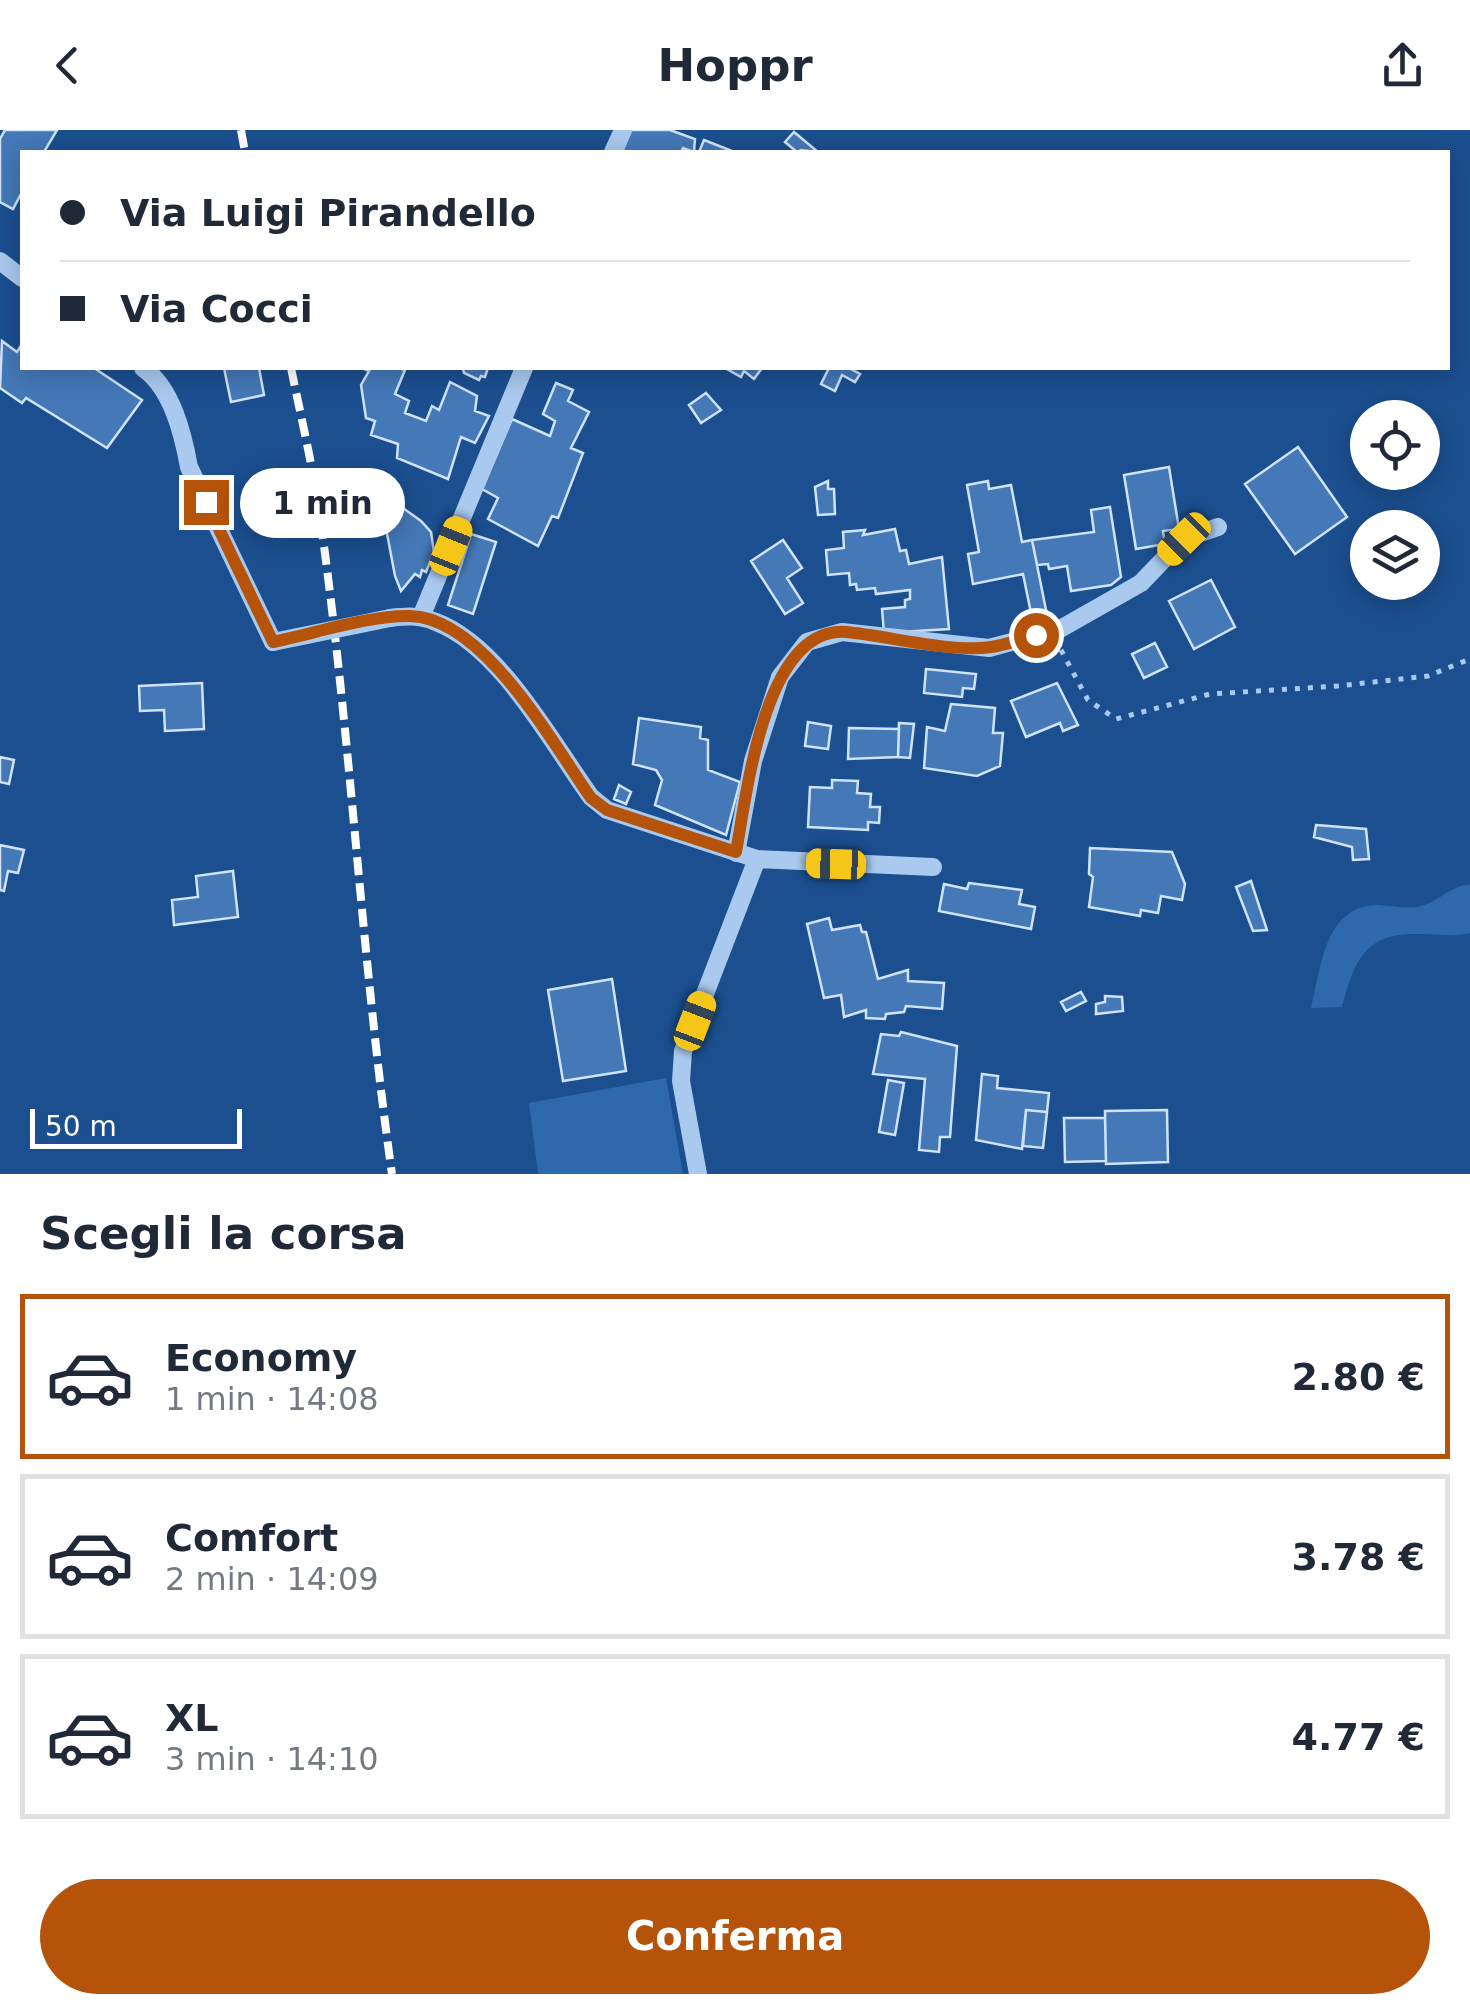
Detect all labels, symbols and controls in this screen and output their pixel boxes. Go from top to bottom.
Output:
icon: back [40,38,95,93]
icon: share [1375,38,1430,93]
text: Hoppr [657,39,813,92]
text: Via Luigi Pirandello [120,191,536,235]
text: Via Cocci [120,287,313,331]
map controls [1350,400,1440,600]
button: locate [1350,400,1440,490]
callout: 1 min [241,467,406,537]
route end [184,480,229,525]
text: 1 min [272,484,373,522]
car [1152,507,1216,571]
button: layers [1350,510,1440,600]
car [426,513,476,579]
route start [1014,613,1059,658]
car [805,848,867,880]
car [670,988,720,1054]
scale bar [30,1104,242,1148]
text: 50 m [45,1110,117,1143]
text: Scegli la corsa [40,1207,407,1260]
icon: car [45,1332,135,1422]
text: Economy [165,1336,357,1380]
text: 2.80 € [1292,1355,1425,1399]
text: 1 min · 14:08 [165,1380,379,1418]
icon: car [45,1512,135,1602]
text: Comfort [165,1516,338,1560]
text: 3.78 € [1292,1535,1425,1579]
text: 2 min · 14:09 [165,1560,379,1598]
icon: car [45,1692,135,1782]
text: XL [165,1696,219,1740]
text: 4.77 € [1292,1715,1425,1759]
text: 3 min · 14:10 [165,1740,379,1778]
button: Conferma [40,1879,1430,1994]

